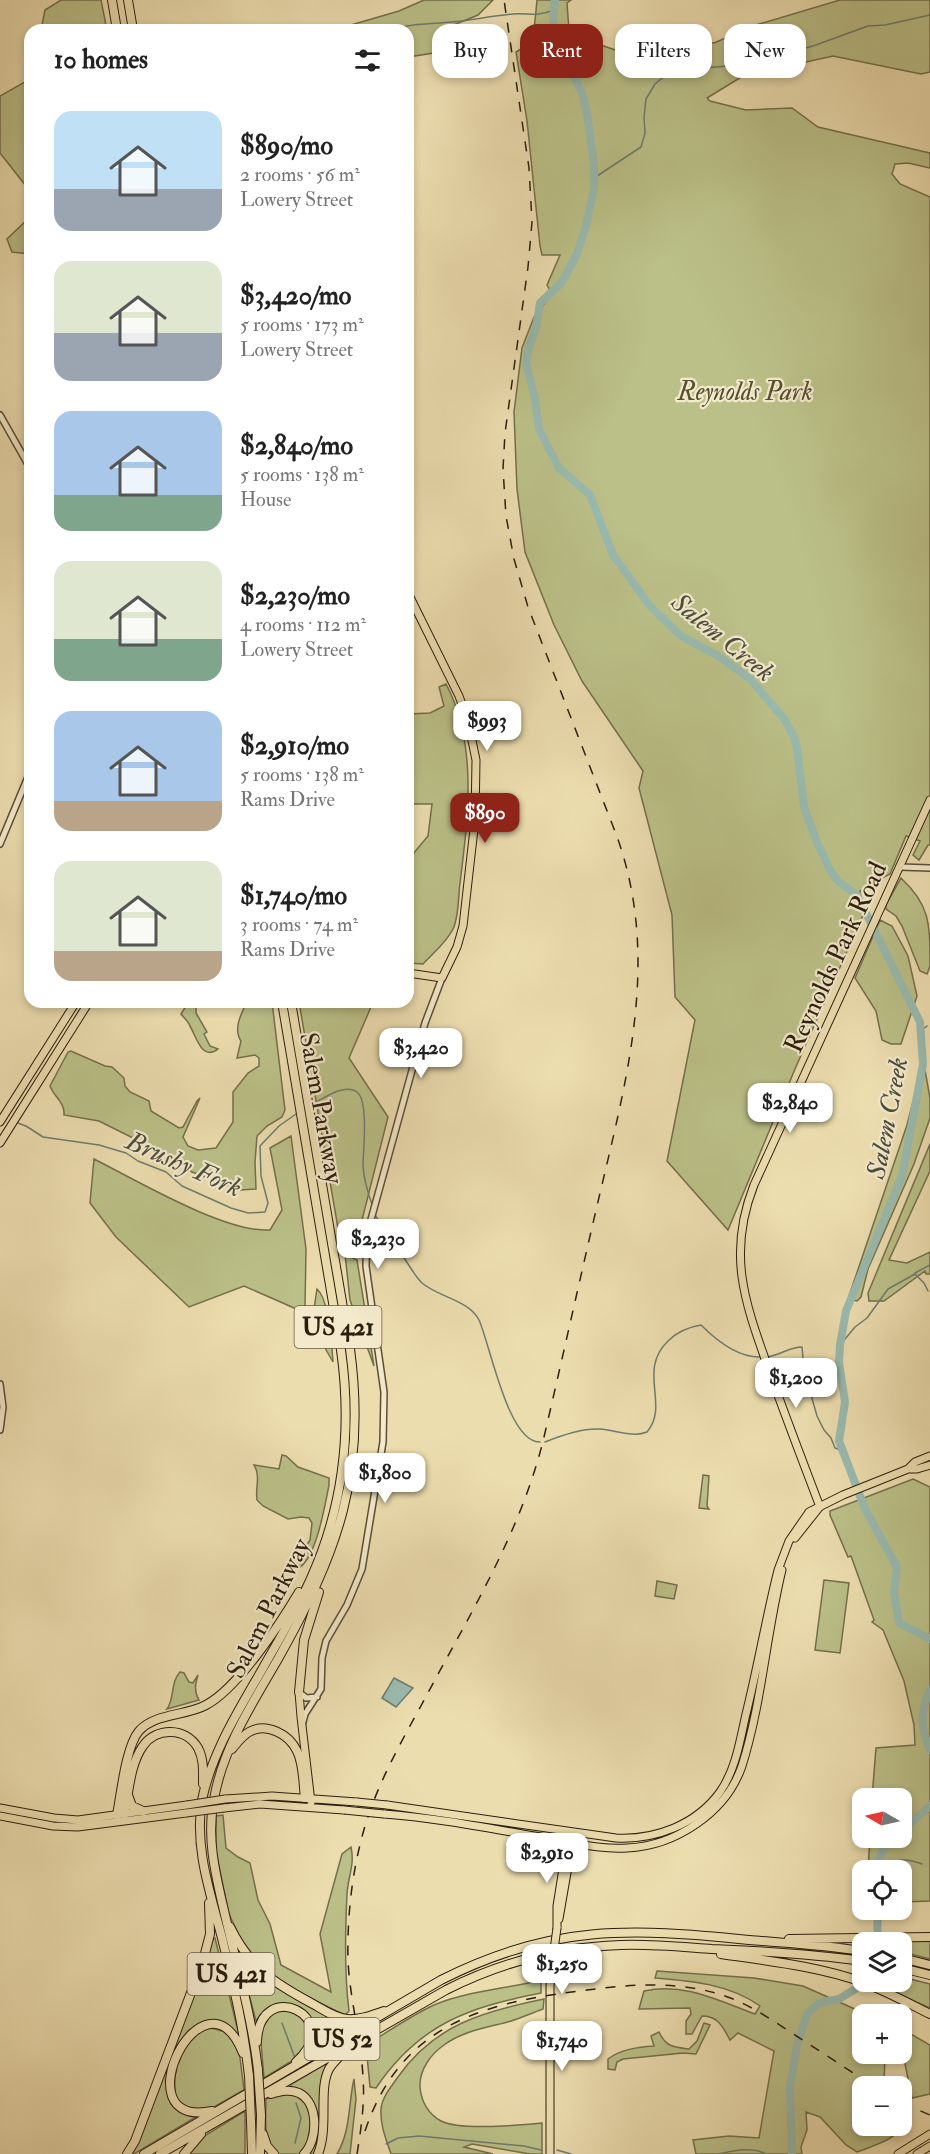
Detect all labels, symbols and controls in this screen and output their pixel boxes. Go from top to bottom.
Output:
chip: Buy [432,24,508,78]
chip: Rent [520,24,603,78]
chip: Filters [615,24,712,78]
chip: New [724,24,806,78]
text: 10 homes [54,44,148,76]
icon: filters [351,44,384,77]
text: $890/mo [240,130,333,162]
icon: home [102,135,174,207]
text: 2 rooms · 56 m² [240,162,360,187]
text: Lowery Street [240,187,353,212]
text: $3,420/mo [240,280,351,312]
icon: home [102,285,174,357]
text: 5 rooms · 173 m² [240,312,364,337]
text: Lowery Street [240,337,353,362]
park label: Reynolds Park [677,376,812,408]
text: $2,840/mo [240,430,353,462]
icon: home [102,435,174,507]
text: 5 rooms · 138 m² [240,462,364,487]
text: House [240,487,291,512]
text: $2,230/mo [240,580,350,612]
icon: home [102,585,174,657]
water label: Salem Creek [664,585,781,689]
text: 4 rooms · 112 m² [240,612,366,637]
text: Lowery Street [240,637,353,662]
pin: $993 [451,701,523,752]
text: $993 [467,708,507,733]
text: $2,910/mo [240,730,349,762]
icon: home [102,735,174,807]
text: 5 rooms · 138 m² [240,762,364,787]
text: Rams Drive [240,787,335,812]
pin: $890 [449,793,521,844]
text: $890 [464,800,506,825]
street label: Reynolds Park Road [778,857,894,1058]
text: $1,740/mo [240,880,347,912]
icon: home [102,885,174,957]
text: 3 rooms · 74 m² [240,912,358,937]
text: Rams Drive [240,937,335,962]
pin: $3,420 [372,1028,470,1079]
street label: Salem Parkway [292,1030,350,1187]
text: $3,420 [393,1035,449,1060]
water label: Salem Creek [859,1055,915,1183]
pin: $2,840 [741,1083,839,1134]
text: $2,840 [762,1090,818,1115]
water label: Brushy Fork [119,1123,247,1205]
pin: $2,230 [329,1219,427,1270]
text: $2,230 [351,1226,405,1251]
road number: US 421 [294,1306,382,1348]
pin: $1,200 [747,1358,845,1409]
text: $1,200 [769,1365,823,1390]
pin: $1,800 [336,1453,434,1504]
text: $1,800 [358,1460,412,1485]
street label: Salem Parkway [220,1532,318,1684]
north arrow [852,1788,912,1848]
map controls [852,1788,912,2136]
pin: $2,910 [498,1833,596,1884]
text: $2,910 [520,1840,574,1865]
button: locate [852,1860,912,1920]
button: layers [852,1932,912,1992]
pin: $1,250 [513,1944,611,1995]
text: $1,250 [536,1951,588,1976]
road number: US 421 [188,1953,274,1995]
button: + [852,2004,912,2064]
road number: US 52 [304,2018,380,2060]
pin: $1,740 [513,2021,611,2072]
text: $1,740 [536,2028,588,2053]
button: − [852,2076,912,2136]

